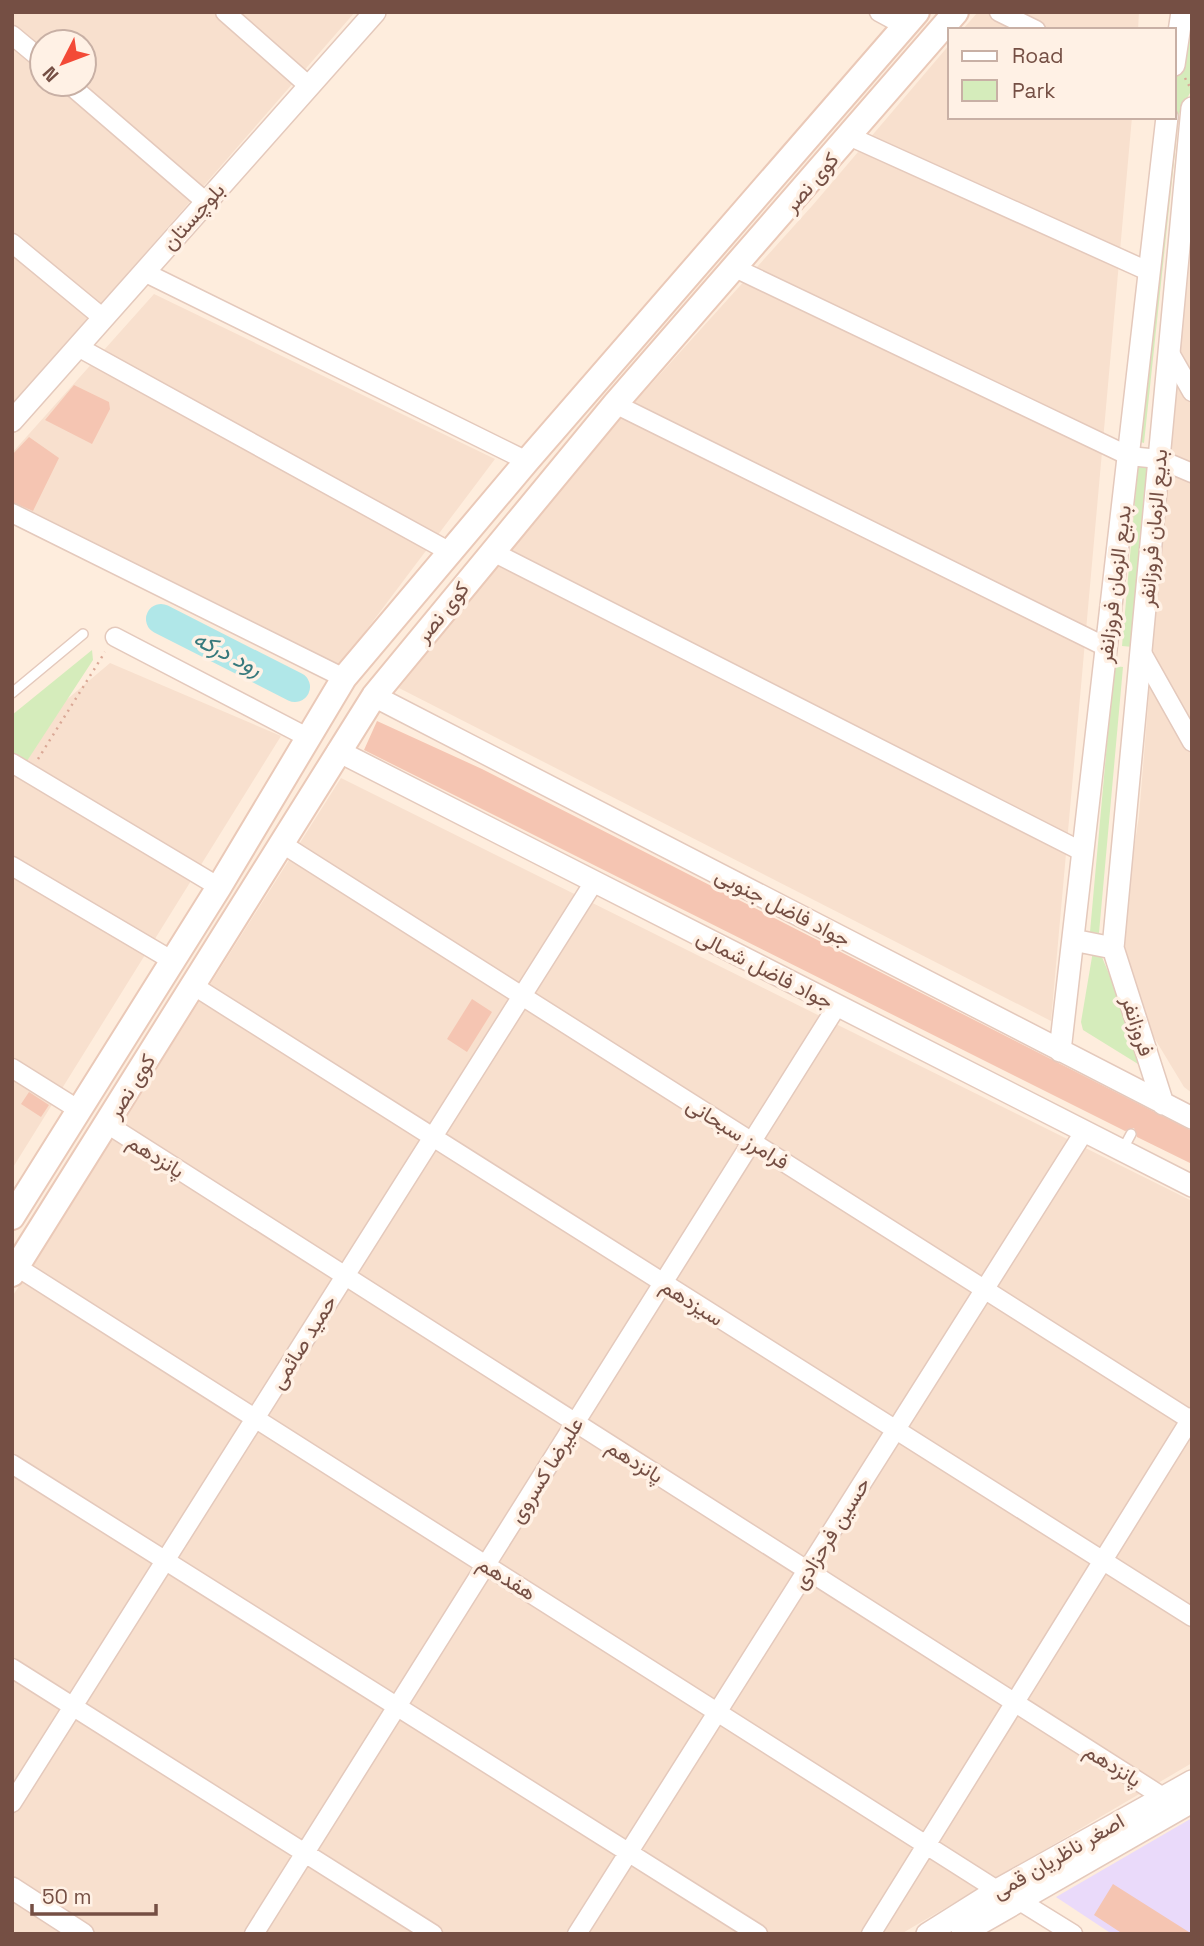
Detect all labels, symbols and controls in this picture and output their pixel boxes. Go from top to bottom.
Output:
north arrow [28,28,98,98]
legend [948,28,1176,119]
text: Road [1012,42,1064,69]
text: N [37,61,64,87]
text: Park [1012,77,1056,104]
street label: کوی نصر [777,146,844,218]
street label: بلوچستان [156,177,231,256]
street label: بدیع الزمان فروزانفر [1133,448,1174,609]
street label: بدیع‌ الزمان فروزانفر [1091,504,1138,665]
street label: کوی نصر [409,576,475,649]
water label: رود درکه [188,623,268,683]
street label: جواد فاضل جنوبی [711,861,855,953]
street label: جواد فاضل شمالی [692,923,838,1015]
street label: فروزانفر [1115,991,1160,1060]
street label: کوی نصر [100,1049,161,1124]
street label: فرامرز سبحانی [682,1091,794,1175]
street label: پانزدهم [122,1128,190,1185]
street label: سیزدهم [655,1272,729,1333]
street label: حمید صائمی [264,1290,342,1394]
street label: علیرضا کسروی [503,1412,589,1528]
street label: پانزدهم [601,1433,669,1490]
street label: حسین فرحزادی [786,1472,876,1594]
street label: هفدهم [472,1550,541,1607]
street label: پانزدهم [1079,1737,1147,1794]
street label: اصغر ناظریان قمی [987,1807,1129,1905]
scale bar [32,1872,156,1916]
text: 50 m [42,1883,92,1910]

